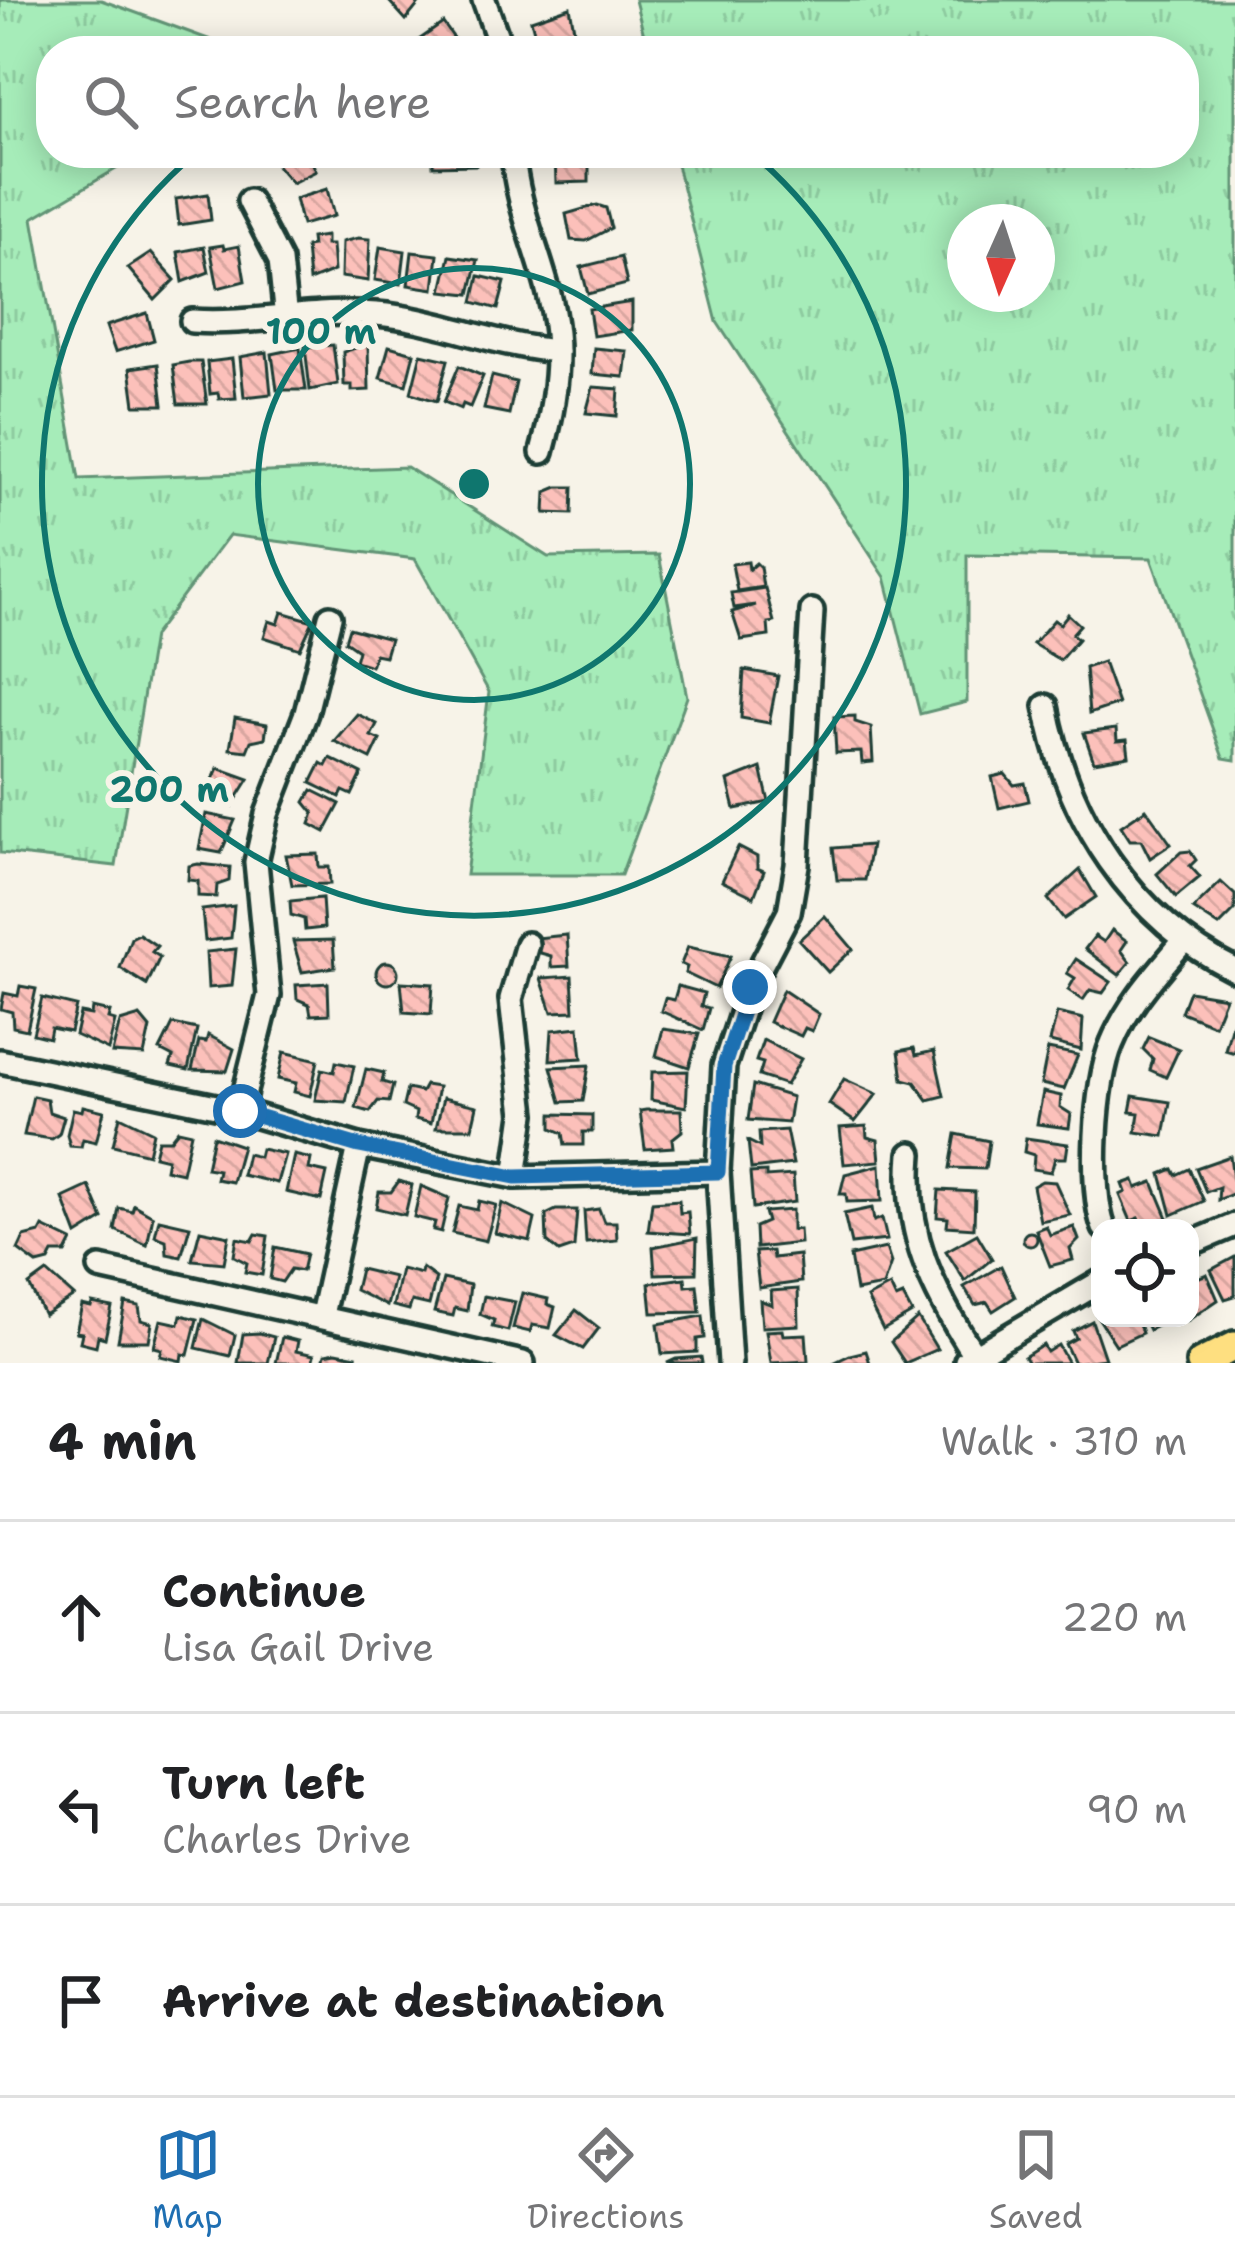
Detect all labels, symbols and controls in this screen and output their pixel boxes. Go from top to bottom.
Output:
search box [36,36,1199,168]
icon: search [78,69,144,135]
text: Search here [174,72,431,132]
north arrow [947,204,1055,312]
text: 100 m [266,307,377,356]
centre of rings [453,463,495,505]
text: 200 m [109,765,229,814]
route end [723,960,777,1014]
route start [213,1084,267,1138]
map controls [1091,1219,1199,1327]
button: locate [1091,1219,1199,1327]
text: 4 min [48,1407,197,1475]
text: Walk · 310 m [940,1415,1187,1467]
text: Continue [162,1561,366,1621]
icon: ahead [48,1584,114,1650]
text: 220 m [1061,1591,1187,1643]
text: Lisa Gail Drive [162,1621,434,1673]
text: Turn left [162,1753,365,1813]
icon: left [48,1776,114,1842]
text: 90 m [1086,1783,1187,1835]
text: Charles Drive [162,1813,412,1865]
icon: arrive [48,1968,114,2034]
text: Arrive at destination [162,1971,665,2031]
tab: Map [152,2122,223,2239]
tab: Directions [527,2122,685,2239]
tab: Saved [989,2122,1083,2239]

